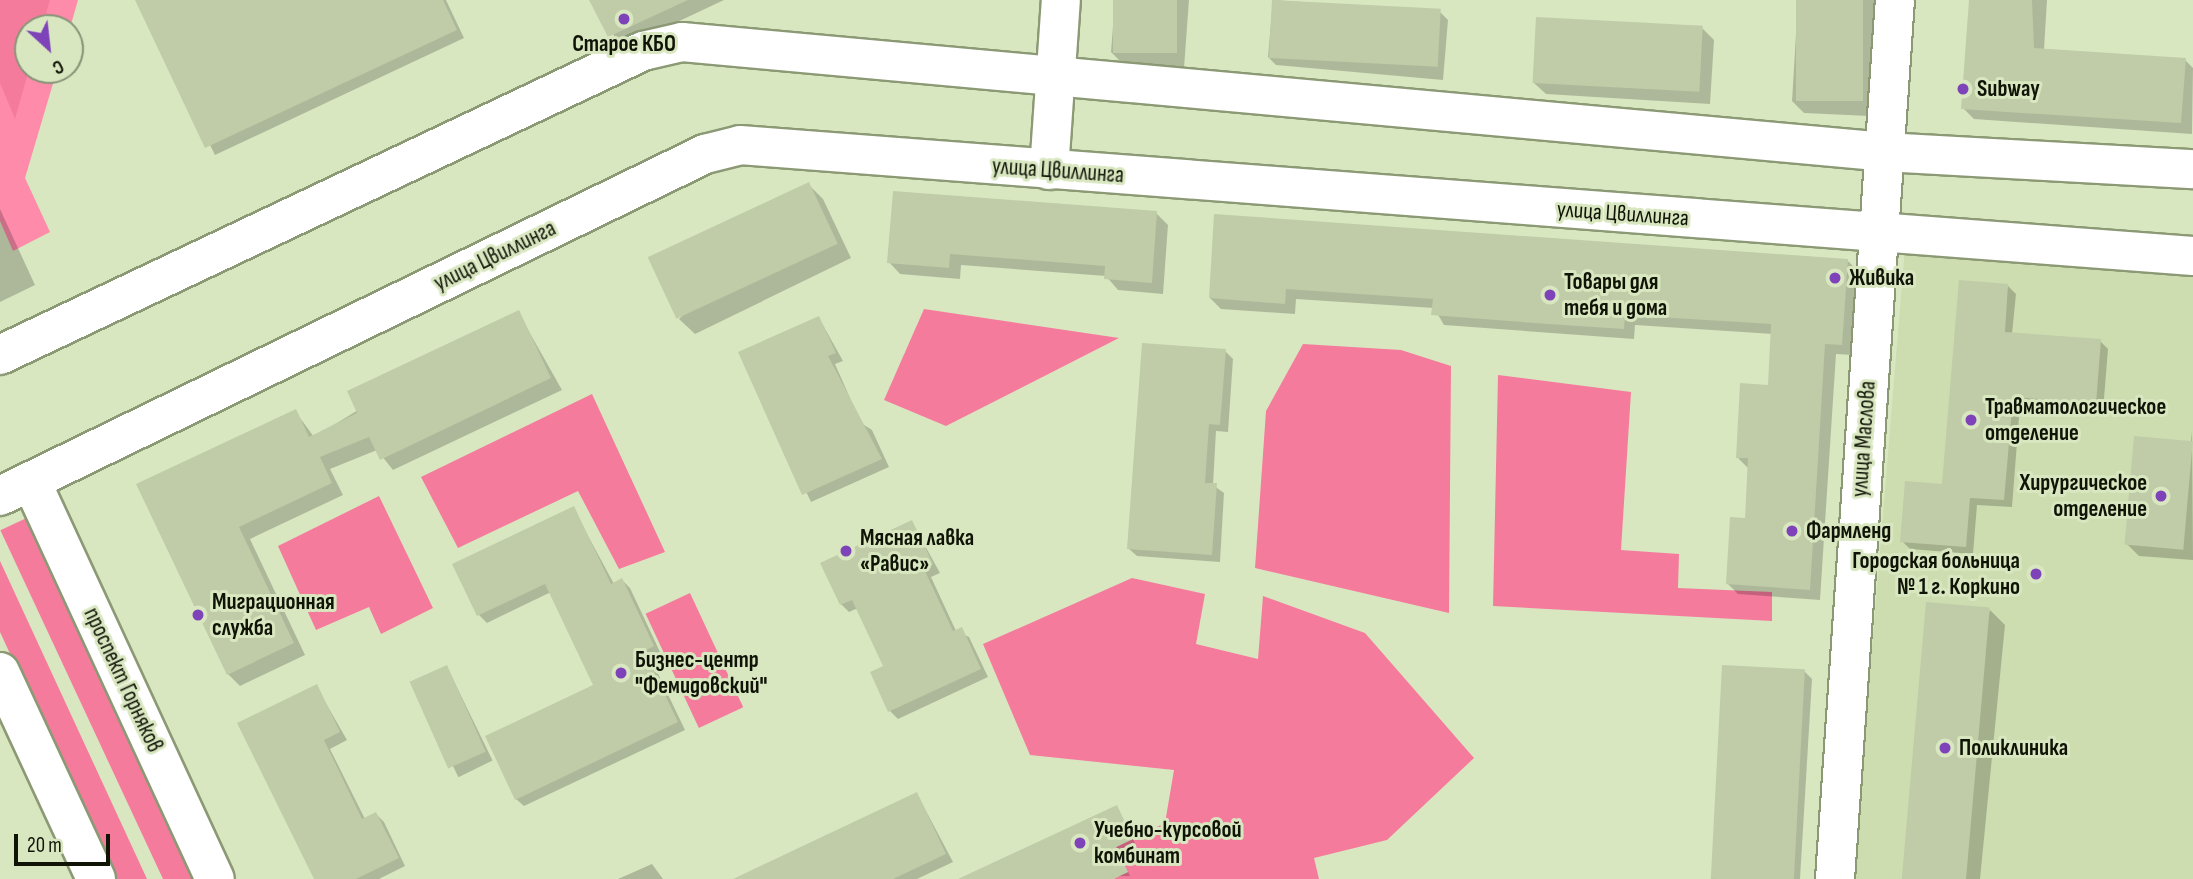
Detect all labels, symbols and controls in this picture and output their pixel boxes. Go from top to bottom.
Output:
marker: Старое КБО [616,11,632,27]
north arrow [14,14,84,84]
place label: Старое КБО [572,30,676,58]
text: С [48,54,67,79]
place label: Subway [1977,75,2040,103]
marker: Subway [1955,81,1971,97]
street label: улица Цвиллинга [991,153,1125,189]
street label: улица Цвиллинга [1556,196,1690,232]
street label: улица Цвиллинга [430,215,560,297]
place label: Живика [1849,264,1914,292]
place label: Товары для тебя и дома [1564,268,1667,322]
marker: Живика [1827,270,1843,286]
marker: Товары для тебя и дома [1542,287,1558,303]
street label: улица Маслова [1846,380,1882,498]
place label: Травматологическое отделение [1985,393,2166,447]
marker: Травматологическое отделение [1963,412,1979,428]
place label: Хирургическое отделение [2020,469,2147,523]
marker: Хирургическое отделение [2153,488,2169,504]
place label: Фармленд [1806,517,1891,545]
marker: Фармленд [1784,523,1800,539]
place label: Мясная лавка «Равис» [860,524,974,578]
marker: Мясная лавка «Равис» [838,543,854,559]
place label: Городская больница № 1 г. Коркино [1852,547,2020,601]
marker: Городская больница № 1 г. Коркино [2026,564,2046,584]
place label: Миграционная служба [212,588,335,642]
street label: проспект Горняков [77,603,169,757]
marker: Миграционная служба [190,607,206,623]
place label: Бизнес-центр "Фемидовский" [635,646,767,700]
marker: Бизнес-центр "Фемидовский" [613,665,629,681]
place label: Поликлиника [1959,734,2068,762]
marker: Поликлиника [1937,740,1953,756]
place label: Учебно-курсовой комбинат [1094,816,1242,870]
scale bar [18,820,114,864]
text: 20 m [27,833,62,858]
marker: Учебно-курсовой комбинат [1072,835,1088,851]

